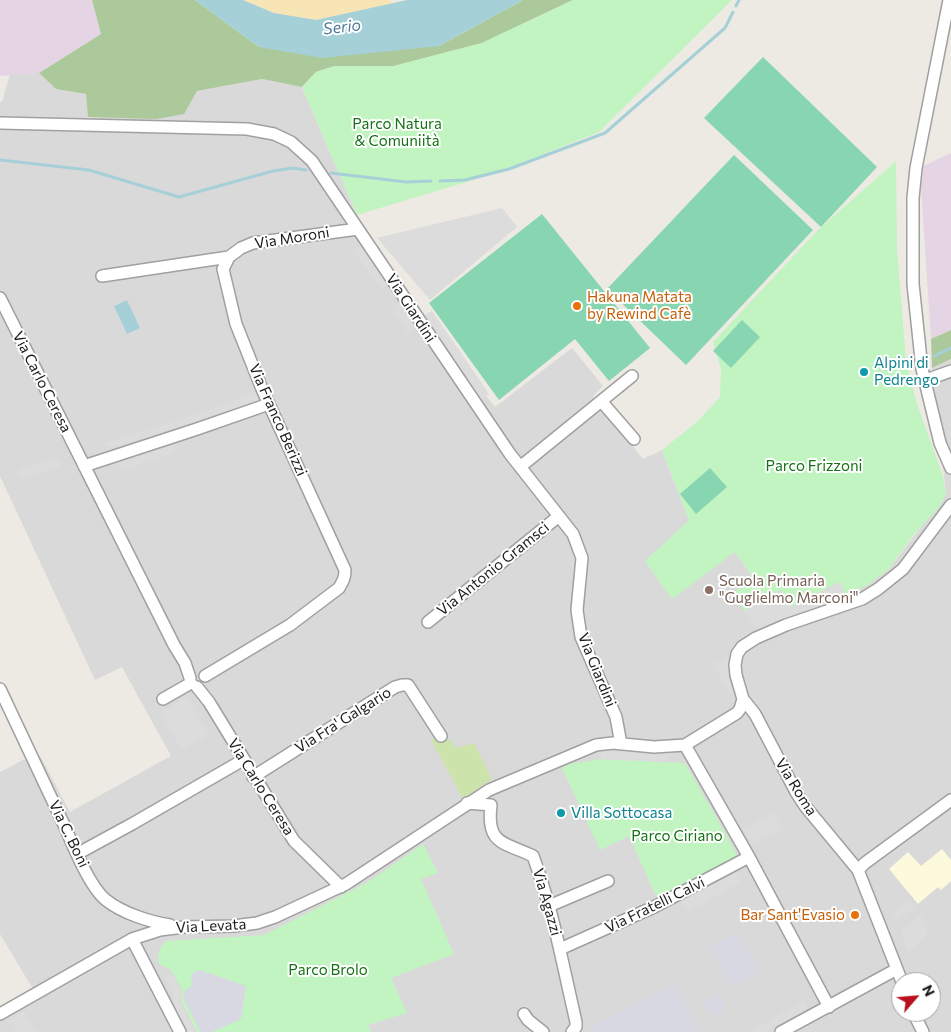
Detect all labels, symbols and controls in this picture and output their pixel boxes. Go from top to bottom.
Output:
water label: Serio [322,15,362,39]
park label: Parco Natura & Comuniità [352,115,442,150]
street label: Via Moroni [253,223,331,253]
street label: Via Giardini [382,270,440,346]
place label: Hakuna Matata by Rewind Cafè [587,288,692,323]
marker: Hakuna Matata by Rewind Cafè [571,300,583,312]
street label: Via Carlo Ceresa [9,328,75,436]
place label: Alpini di Pedrengo [874,354,939,389]
street label: Via Franco Berizzi [245,361,311,479]
marker: Alpini di Pedrengo [858,366,870,378]
park label: Parco Frizzoni [766,457,862,475]
street label: Via Antonio Gramsci [433,518,553,620]
place label: Scuola Primaria "Guglielmo Marconi" [719,572,859,607]
marker: Scuola Primaria "Guglielmo Marconi" [703,584,715,596]
street label: Via Giardini [574,630,620,710]
street label: Via Fra' Galgario [292,683,394,757]
street label: Via Carlo Ceresa [224,735,298,839]
street label: Via Roma [771,755,821,819]
street label: Via C. Boni [45,797,93,871]
place label: Villa Sottocasa [571,804,672,822]
marker: Villa Sottocasa [555,807,567,819]
park label: Parco Ciriano [631,827,723,845]
street label: Via Agazzi [529,866,565,938]
street label: Via Fratelli Calvi [602,873,708,937]
place label: Bar Sant'Evasio [740,906,845,924]
marker: Bar Sant'Evasio [849,909,861,921]
street label: Via Levata [175,915,247,937]
park label: Parco Brolo [288,961,368,979]
north arrow [891,972,941,1022]
text: N [919,982,939,999]

